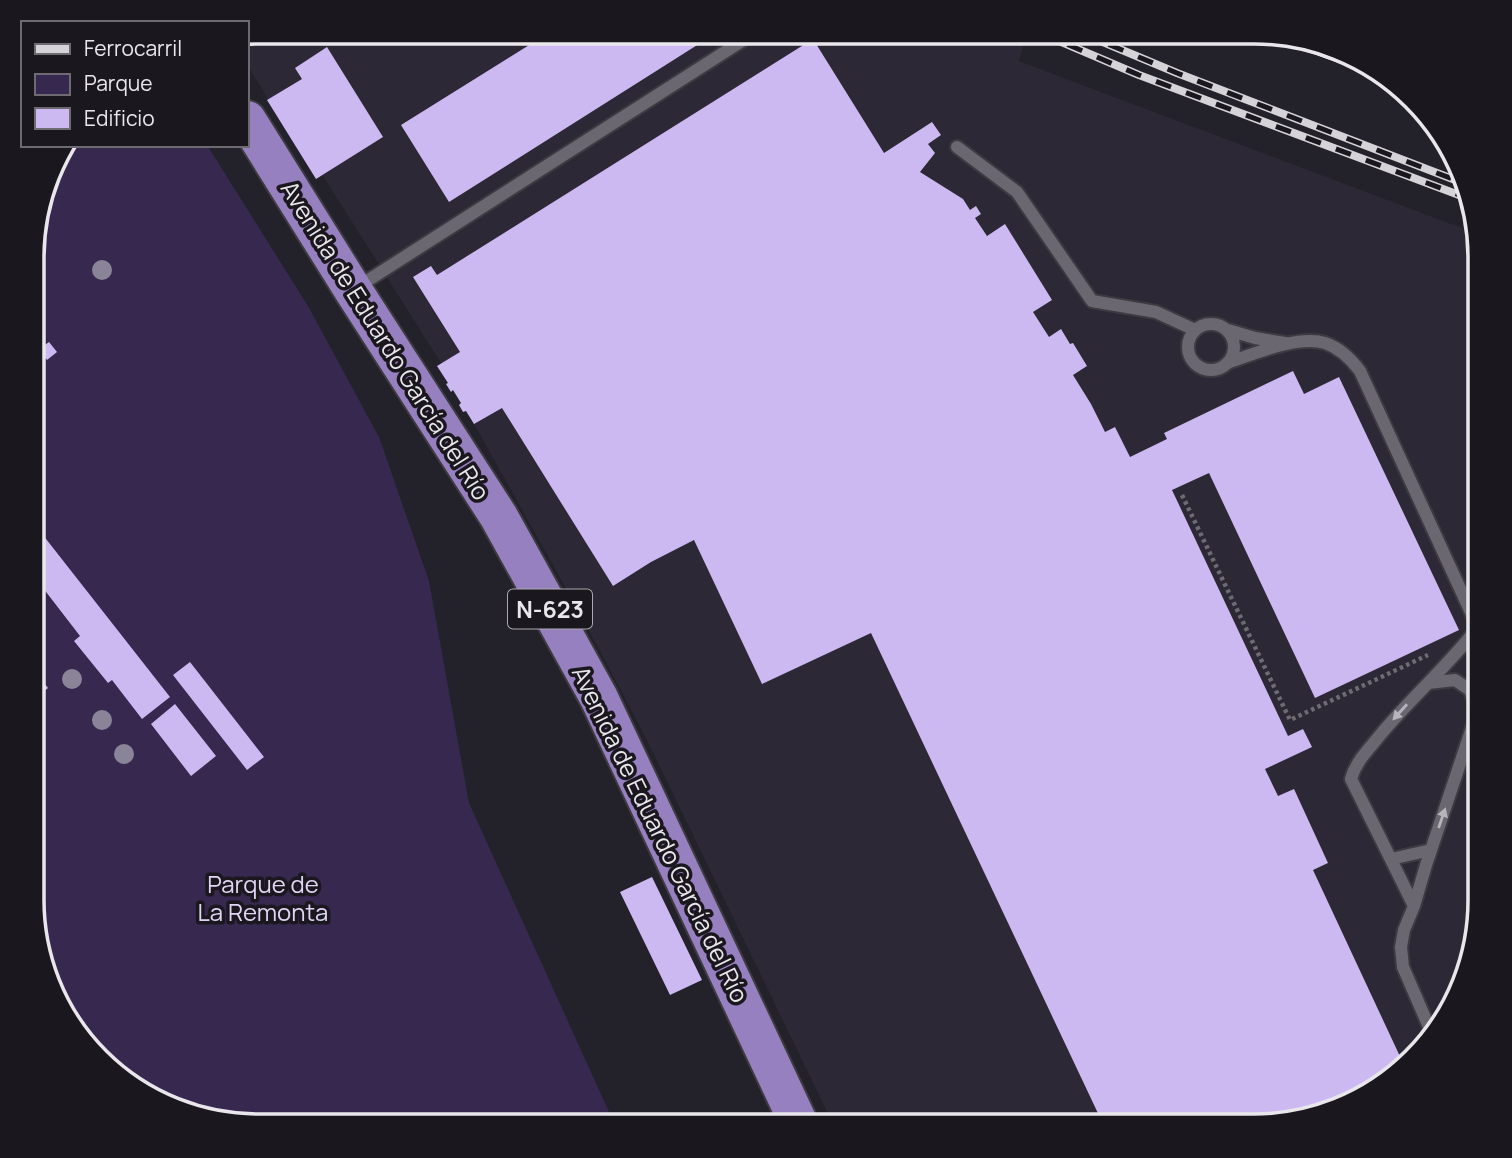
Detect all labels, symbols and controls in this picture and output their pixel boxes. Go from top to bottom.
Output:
legend [21,21,248,147]
text: Ferrocarril [84,34,182,62]
text: Parque [84,69,153,97]
text: Edificio [84,104,155,132]
street label: Avenida de Eduardo García del Río [274,174,498,506]
road number: N-623 [508,590,592,628]
street label: Avenida de Eduardo García del Río [565,660,757,1008]
one-way arrow [1392,704,1408,721]
one-way arrow [1437,807,1448,828]
park label: Parque de La Remonta [198,867,328,928]

